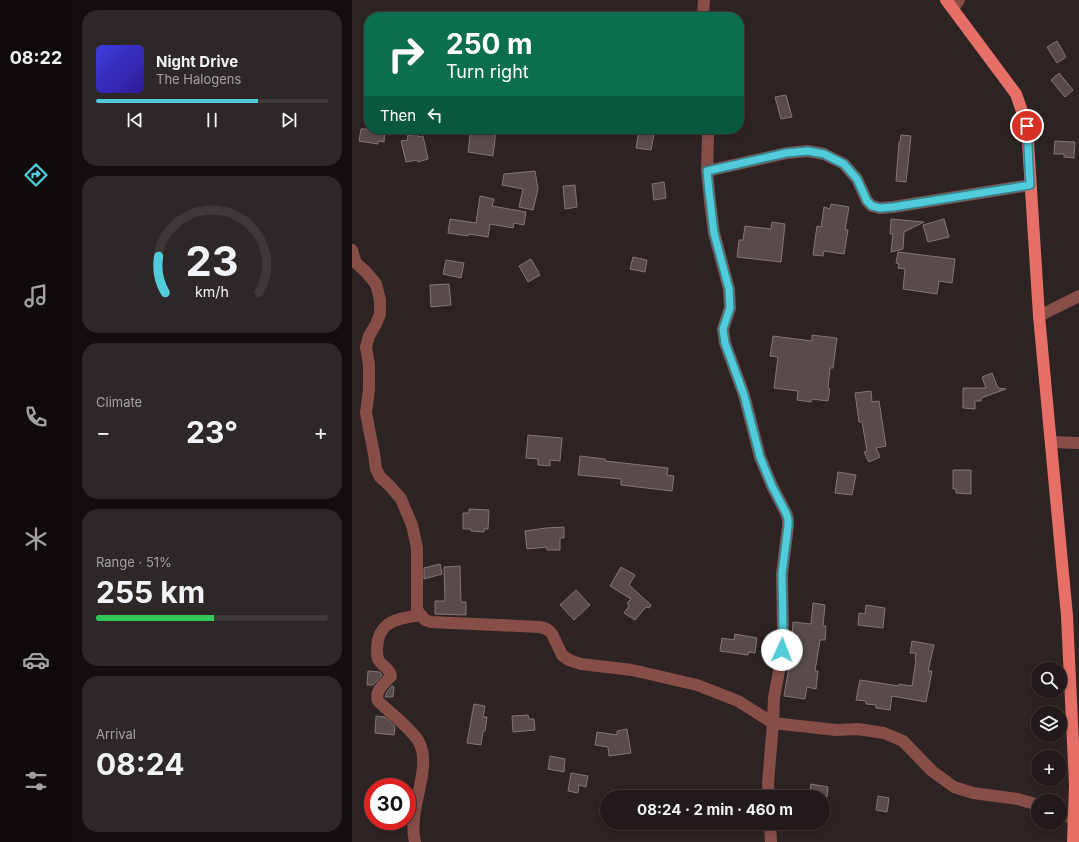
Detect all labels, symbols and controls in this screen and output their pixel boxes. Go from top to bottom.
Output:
text: 250 m [446,27,533,61]
icon: right [380,28,432,80]
text: 08:22 [10,47,62,68]
text: Night Drive [156,52,238,71]
text: Turn right [446,61,529,82]
text: The Halogens [156,71,241,87]
icon: left [424,104,446,126]
text: Then [380,106,416,125]
icon: previous [124,109,146,131]
icon: pause [201,109,223,131]
icon: next [278,109,300,131]
pin [1010,109,1044,143]
icon: arrive [1016,115,1038,137]
icon: directions [22,161,50,189]
text: 23 [185,235,239,285]
icon: music [22,282,50,310]
text: km/h [195,282,229,299]
text: Climate [96,394,142,410]
icon: phone [22,403,50,431]
text: 23° [186,414,238,450]
text: − [96,419,111,445]
text: + [313,419,328,445]
icon: climate [22,525,50,553]
text: Range · 51% [96,554,172,570]
text: 255 km [96,574,205,610]
position arrow [761,629,803,671]
icon: car [22,646,50,674]
map controls [1031,662,1067,830]
button: search [1031,662,1067,698]
button: layers [1031,706,1067,742]
text: Arrival [96,726,136,742]
text: 08:24 [96,746,185,782]
button: + [1031,750,1067,786]
icon: filters [22,767,50,795]
speed limit sign: 30 [364,778,416,830]
button: − [1031,794,1067,830]
text: 08:24 · 2 min · 460 m [637,800,793,819]

